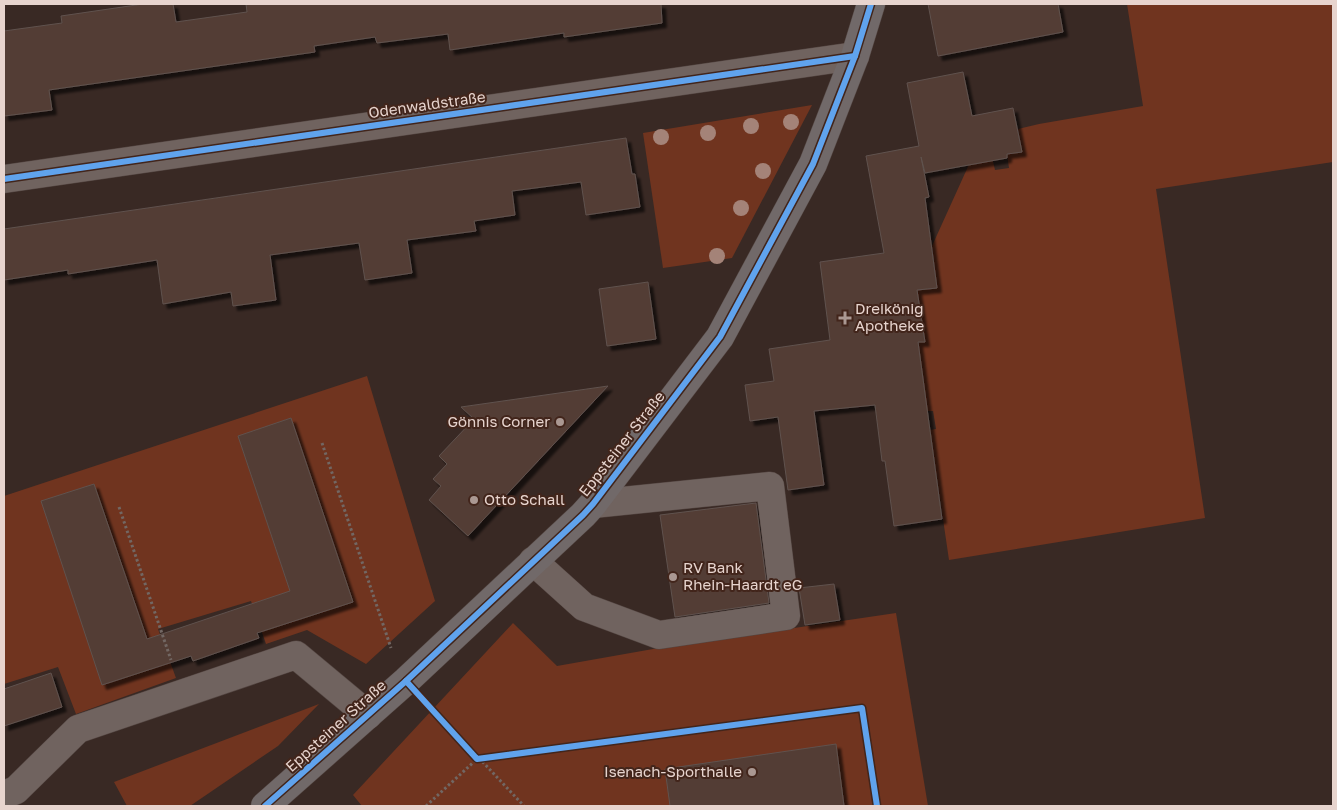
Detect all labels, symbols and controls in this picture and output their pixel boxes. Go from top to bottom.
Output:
street label: Odenwaldstraße [367,87,487,121]
place label: Dreikönig Apotheke [855,299,924,334]
marker: Dreikönig Apotheke [839,312,851,324]
street label: Eppsteiner Straße [575,387,668,500]
place label: Gönnis Corner [447,412,550,430]
marker: Gönnis Corner [554,416,566,428]
place label: Otto Schall [484,490,565,508]
marker: Otto Schall [468,494,480,506]
place label: RV Bank Rhein-Haardt eG [683,558,802,593]
marker: RV Bank Rhein-Haardt eG [667,571,679,583]
street label: Eppsteiner Straße [281,675,389,775]
place label: Isenach-Sporthalle [604,762,742,780]
marker: Isenach-Sporthalle [746,766,758,778]

